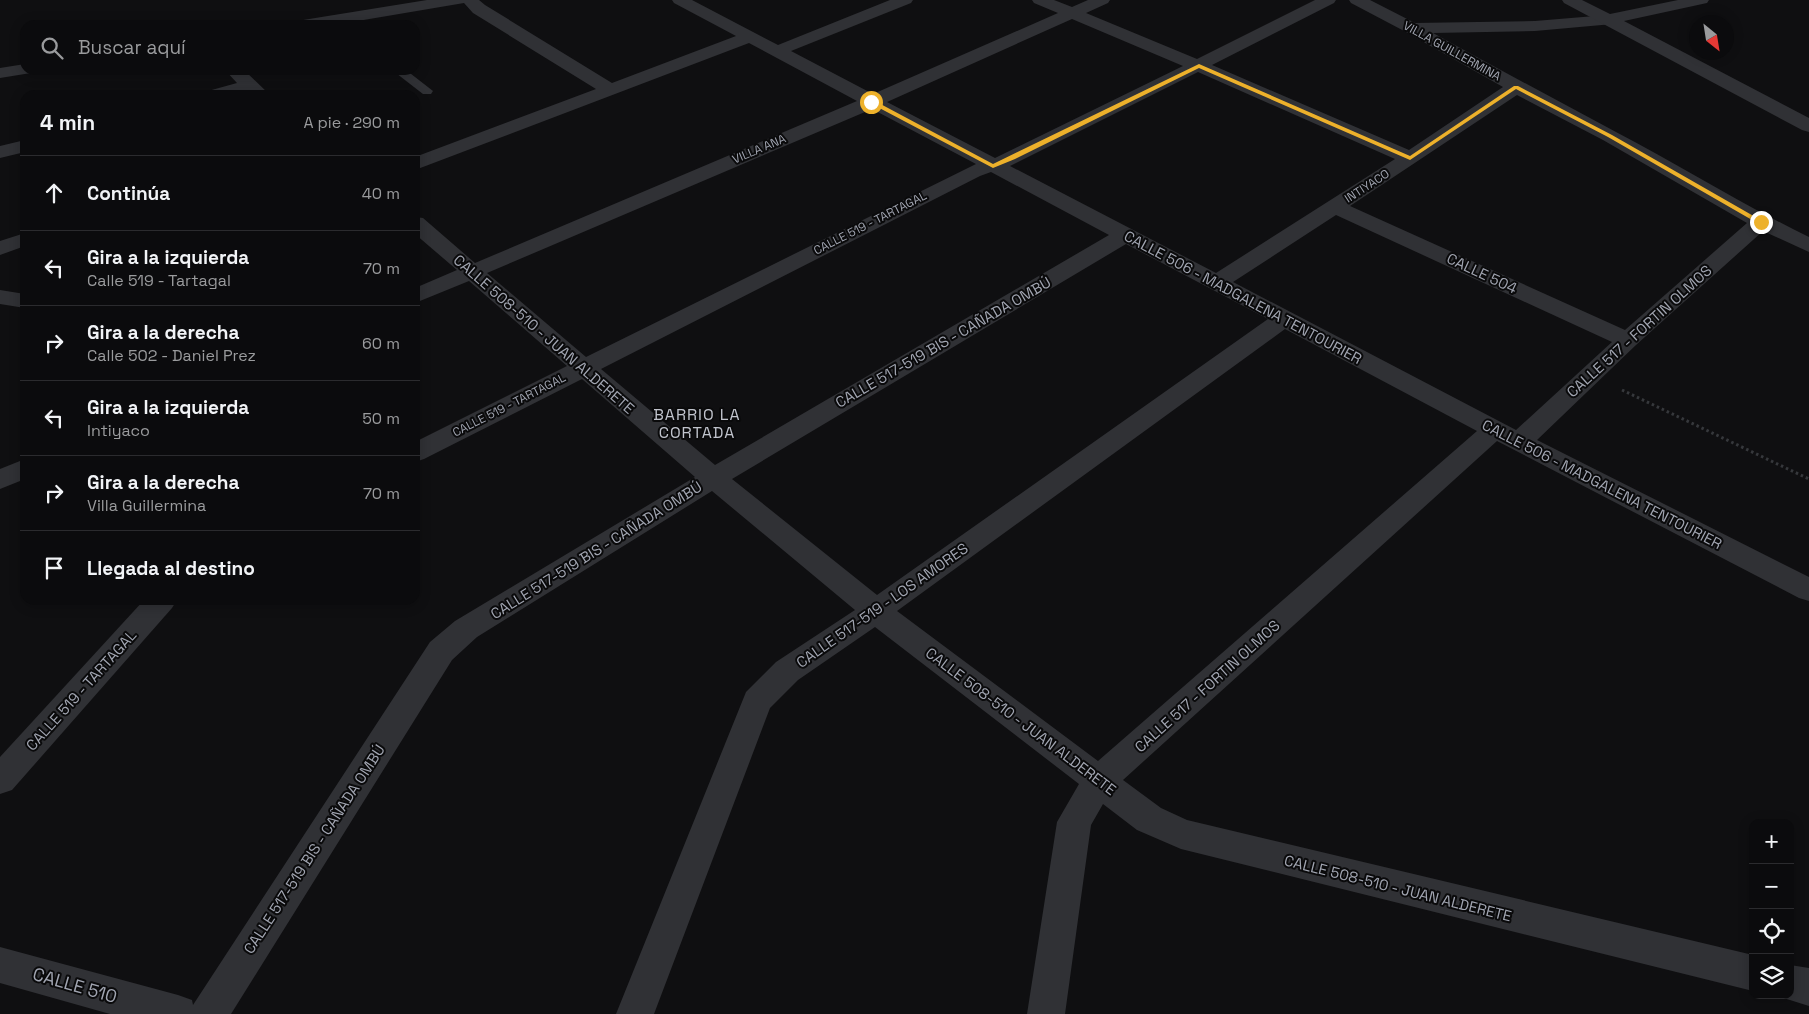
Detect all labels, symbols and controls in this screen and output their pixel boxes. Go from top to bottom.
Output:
north arrow [1689,15,1734,60]
street label: VILLA GUILLERMINA [1400,18,1504,85]
search box [20,20,420,75]
icon: search [38,34,66,62]
text: Buscar aquí [78,35,186,60]
route start [860,91,883,114]
text: 4 min [40,109,95,136]
text: A pie · 290 m [304,112,400,133]
street label: VILLA ANA [730,130,789,167]
street label: INTIYACO [1341,166,1393,206]
icon: ahead [40,179,68,207]
text: Continúa [87,181,170,206]
text: 40 m [362,183,400,204]
street label: CALLE 519 - TARTAGAL [811,187,930,258]
route end [1750,211,1773,234]
street label: CALLE 506 - MADGALENA TENTOURIER [1121,226,1365,368]
text: Gira a la izquierda [87,245,249,270]
street label: CALLE 504 [1444,248,1520,298]
street label: CALLE 508-510 - JUAN ALDERETE [450,250,638,418]
icon: left [40,254,68,282]
text: 70 m [363,258,400,279]
street label: CALLE 517 - FORTIN OLMOS [1562,261,1716,401]
text: Calle 519 - Tartagal [87,270,231,291]
street label: CALLE 517-519 BIS - CAÑADA OMBÚ [832,272,1054,412]
text: Gira a la derecha [87,320,239,345]
icon: right [40,329,68,357]
text: 60 m [362,333,400,354]
text: Calle 502 - Daniel Prez [87,345,256,366]
street label: CALLE 519 - TARTAGAL [450,369,569,440]
text: Gira a la izquierda [87,395,249,420]
icon: left [40,404,68,432]
district label: BARRIO LA CORTADA [653,404,741,443]
text: 50 m [362,408,400,429]
street label: CALLE 506 - MADGALENA TENTOURIER [1479,415,1725,553]
text: Intiyaco [87,420,150,441]
text: Gira a la derecha [87,470,239,495]
street label: CALLE 517-519 BIS - CAÑADA OMBÚ [487,477,705,623]
icon: right [40,479,68,507]
text: 70 m [363,483,400,504]
text: Villa Guillermina [87,495,206,516]
street label: CALLE 517-519 - LOS AMORES [792,538,972,672]
icon: arrive [40,554,68,582]
text: Llegada al destino [87,556,255,581]
street label: CALLE 517 - FORTIN OLMOS [1130,616,1284,756]
street label: CALLE 519 - TARTAGAL [22,626,140,754]
street label: CALLE 508-510 - JUAN ALDERETE [922,643,1120,799]
street label: CALLE 517-519 BIS - CAÑADA OMBÚ [239,741,389,957]
map controls [1749,819,1794,999]
button: + [1749,819,1794,864]
street label: CALLE 508-510 - JUAN ALDERETE [1282,851,1514,925]
button: − [1749,864,1794,909]
button: locate [1749,909,1794,954]
button: layers [1749,954,1794,999]
street label: CALLE 510 [30,962,120,1008]

